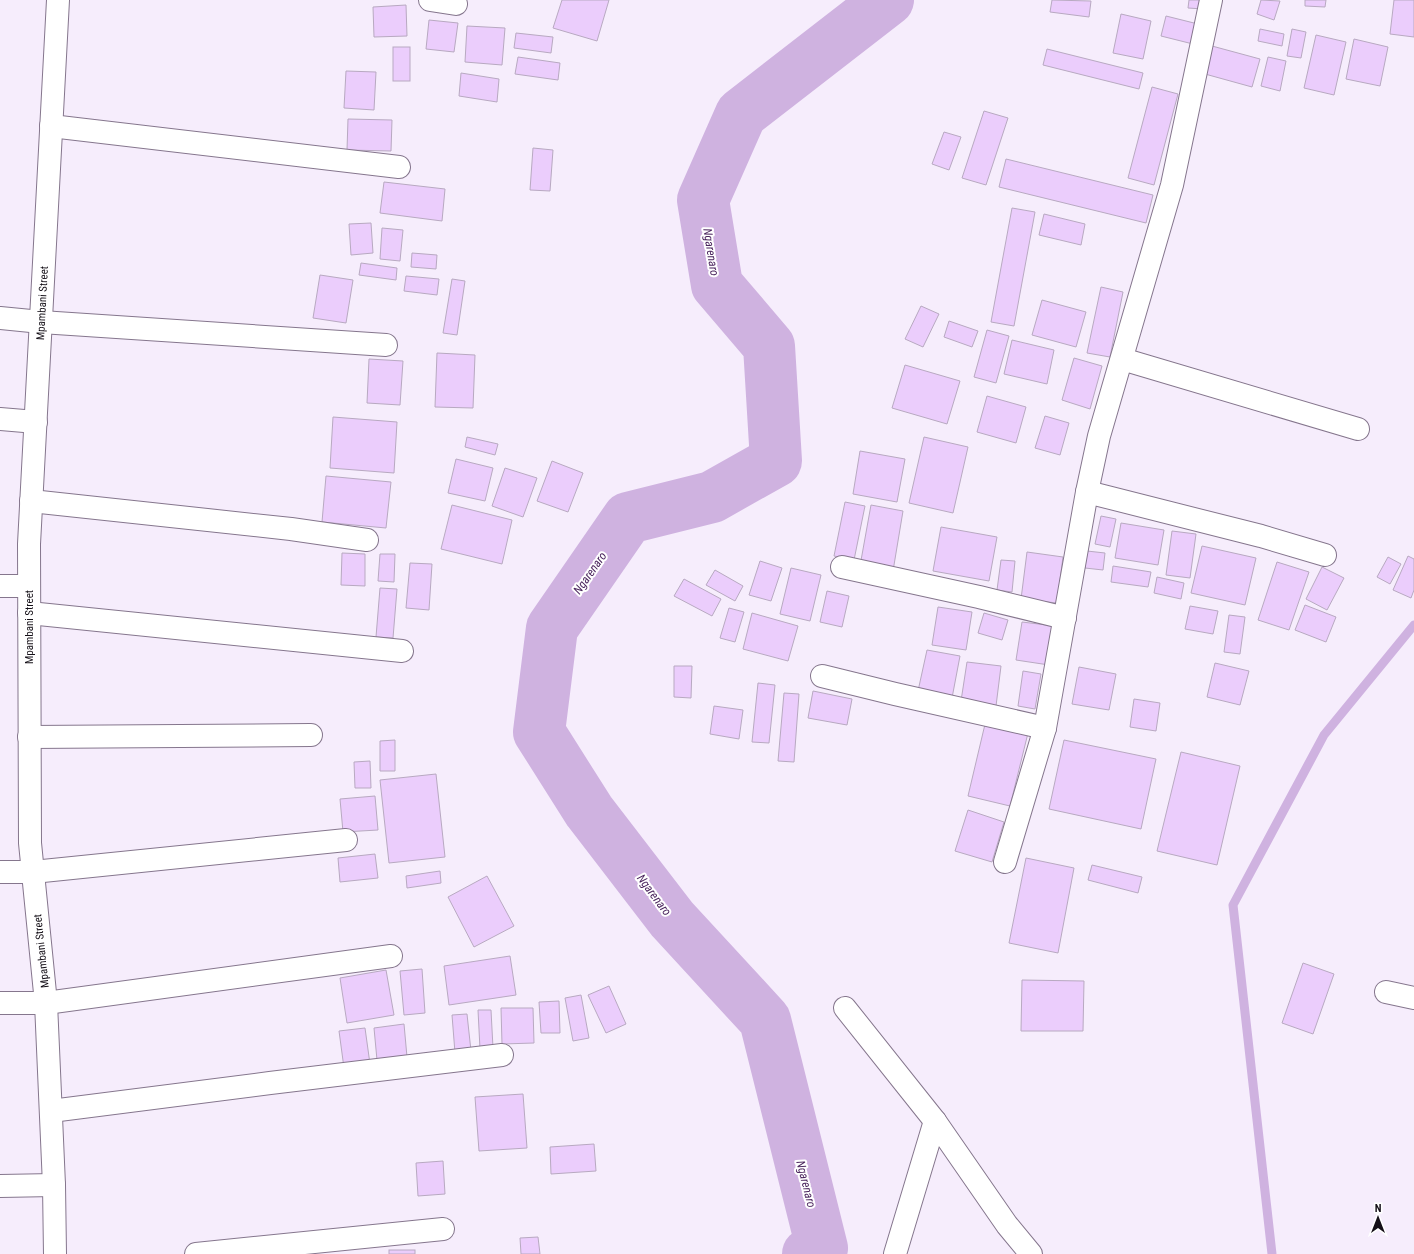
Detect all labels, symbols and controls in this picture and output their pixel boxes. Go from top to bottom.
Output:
water label: Ngarenaro [700,227,722,277]
street label: Mpambani Street [34,266,51,340]
water label: Ngarenaro [571,549,610,597]
street label: Mpambani Street [23,590,36,664]
water label: Ngarenaro [634,872,674,918]
street label: Mpambani Street [31,913,52,988]
water label: Ngarenaro [793,1159,819,1209]
north arrow [1358,1198,1398,1238]
text: N [1375,1202,1382,1215]

